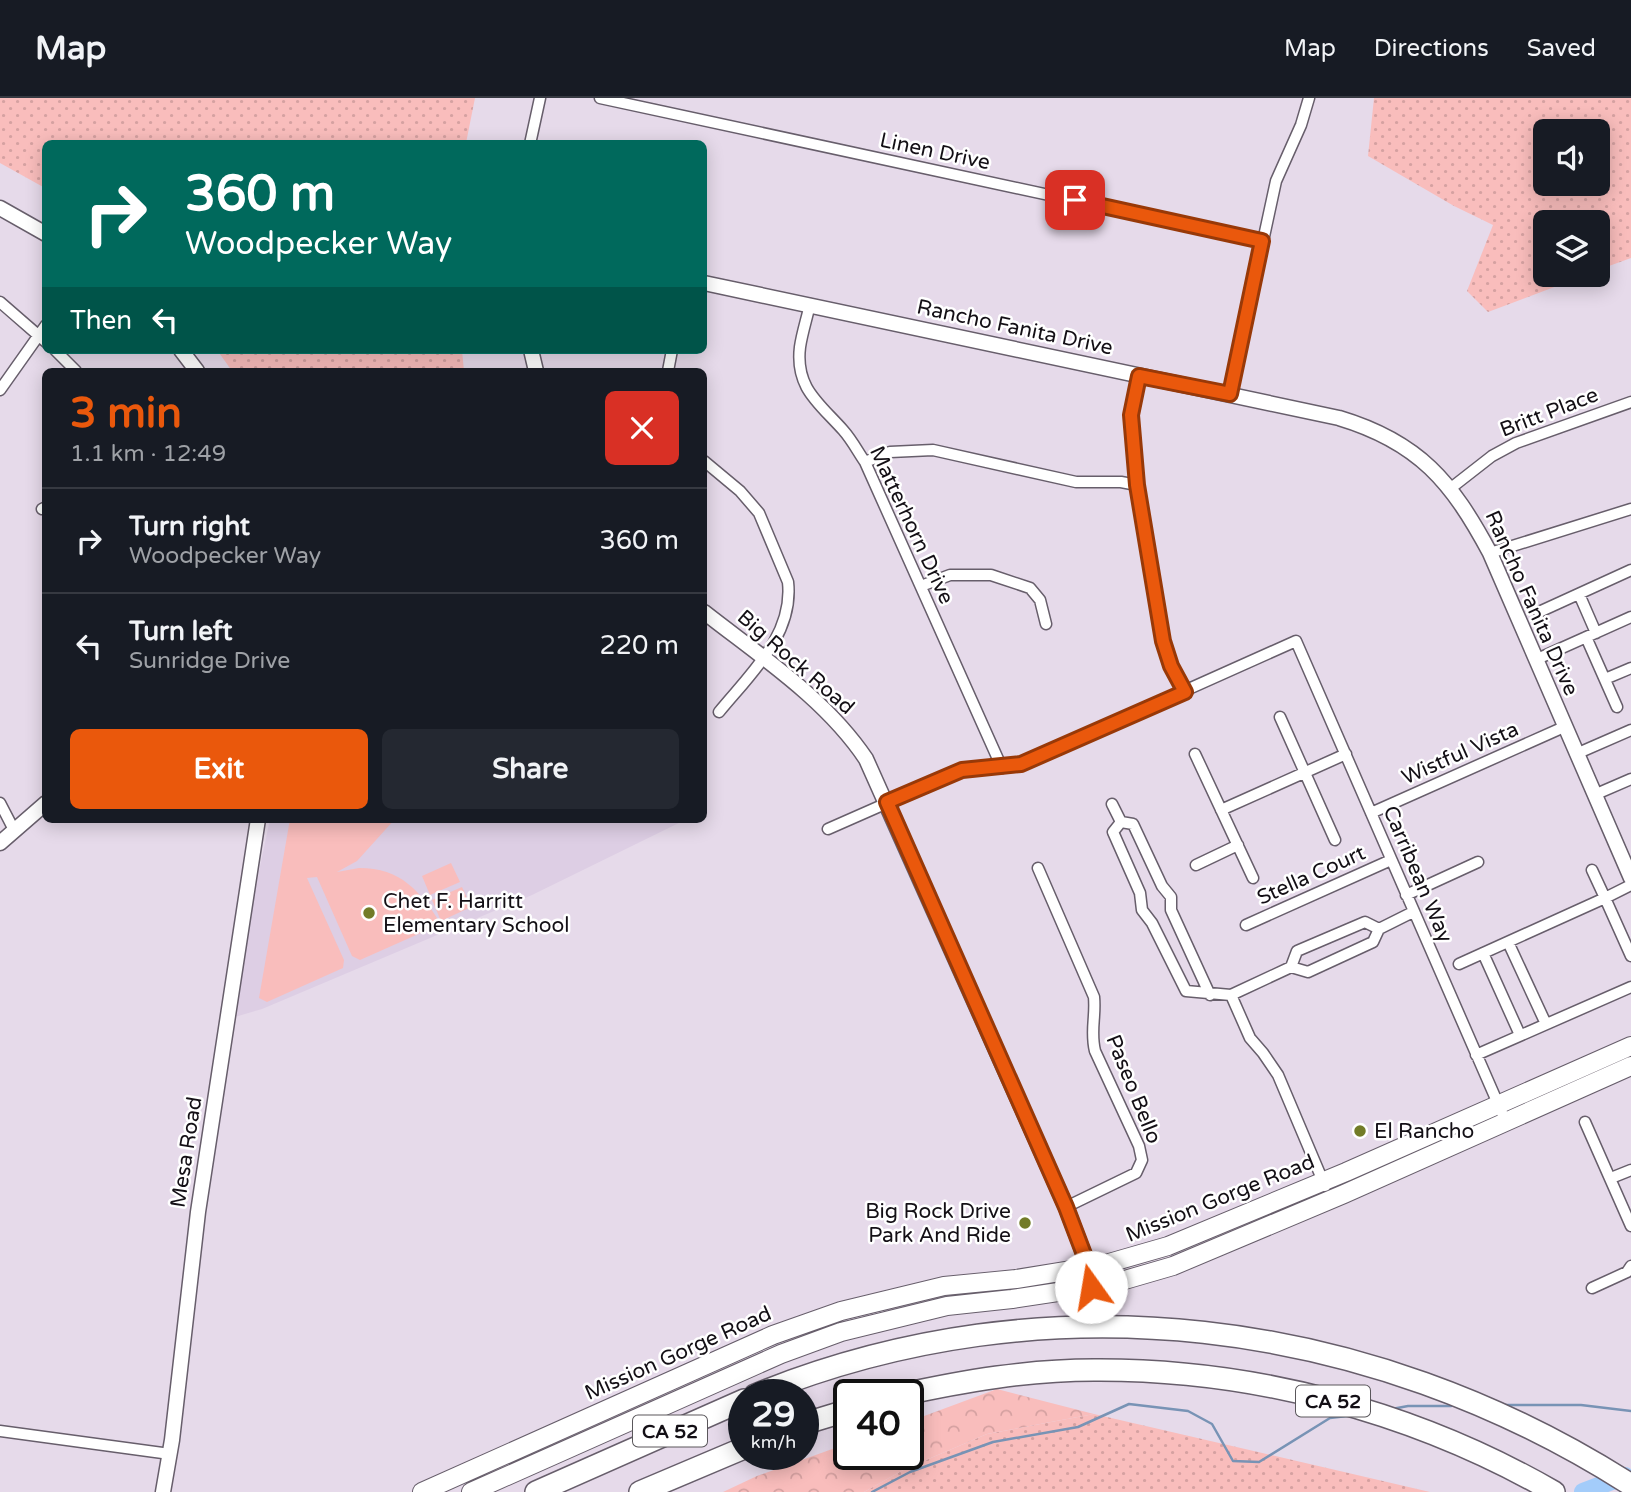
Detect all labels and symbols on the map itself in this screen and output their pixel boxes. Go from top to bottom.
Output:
street label: Linen Drive [878,128,992,175]
pin [1045,170,1105,230]
street label: Rancho Fanita Drive [915,294,1115,361]
street label: Britt Place [1497,382,1602,443]
street label: Matterhorn Drive [864,442,959,608]
street label: Rancho Fanita Drive [1479,507,1584,700]
street label: Big Rock Road [732,605,859,720]
street label: Wistful Vista [1398,717,1522,790]
street label: Carribean Way [1377,802,1458,946]
street label: Stella Court [1253,840,1369,910]
place label: Chet F. Harritt Elementary School [383,889,570,938]
marker: Chet F. Harritt Elementary School [361,905,377,921]
street label: Paseo Bello [1100,1031,1167,1147]
street label: Mesa Road [165,1095,208,1209]
place label: El Rancho [1374,1119,1474,1144]
marker: El Rancho [1352,1123,1368,1139]
street label: Mission Gorge Road [1122,1149,1318,1248]
place label: Big Rock Drive Park And Ride [865,1199,1011,1248]
marker: Big Rock Drive Park And Ride [1017,1215,1033,1231]
position arrow [1054,1250,1128,1324]
street label: Mission Gorge Road [581,1301,775,1406]
speed limit sign: 40 [833,1379,924,1470]
road number: CA 52 [1296,1386,1370,1416]
road number: CA 52 [633,1415,707,1446]

